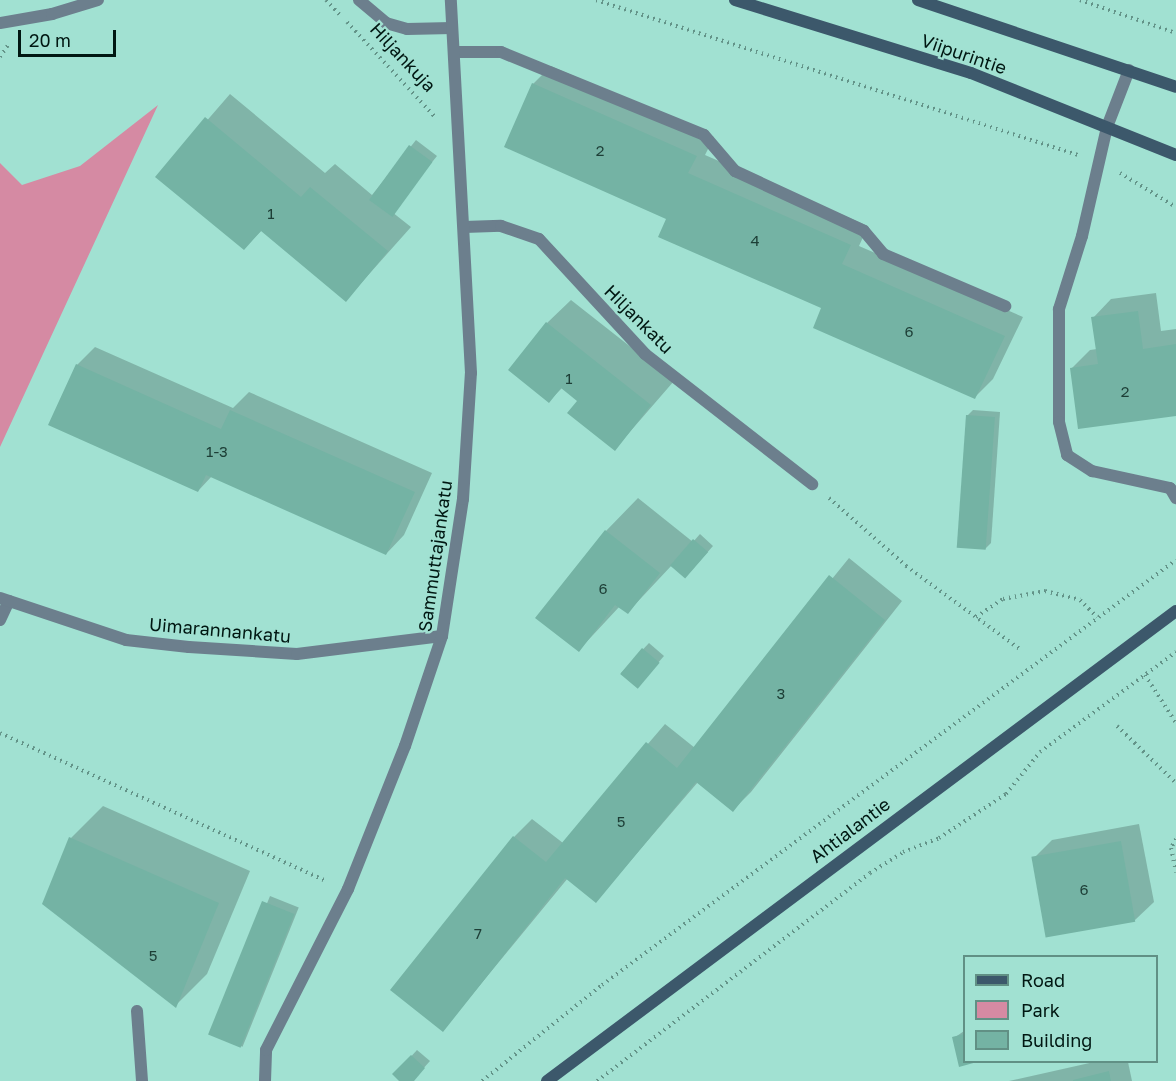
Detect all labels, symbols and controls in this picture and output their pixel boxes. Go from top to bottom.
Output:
scale bar [21,18,118,56]
street label: Hiljankuja [366,18,440,96]
text: 20 m [29,29,71,51]
street label: Viipurintie [918,29,1010,79]
house number: 2 [596,142,604,160]
house number: 1 [267,205,275,223]
house number: 4 [750,232,760,250]
street label: Hiljankatu [600,280,678,358]
house number: 6 [904,323,914,341]
house number: 1 [565,370,573,388]
house number: 2 [1121,383,1129,401]
house number: 1-3 [206,443,228,461]
street label: Sammuttajankatu [414,479,456,633]
house number: 6 [598,580,608,598]
street label: Uimarannankatu [148,613,292,647]
house number: 3 [777,685,785,703]
street label: Ahtialantie [806,793,894,867]
house number: 5 [617,813,625,831]
house number: 6 [1079,881,1089,899]
house number: 7 [474,925,482,943]
house number: 5 [149,947,157,965]
legend [963,955,1158,1063]
text: Road [1021,969,1065,991]
text: Park [1021,999,1060,1021]
text: Building [1021,1029,1092,1051]

